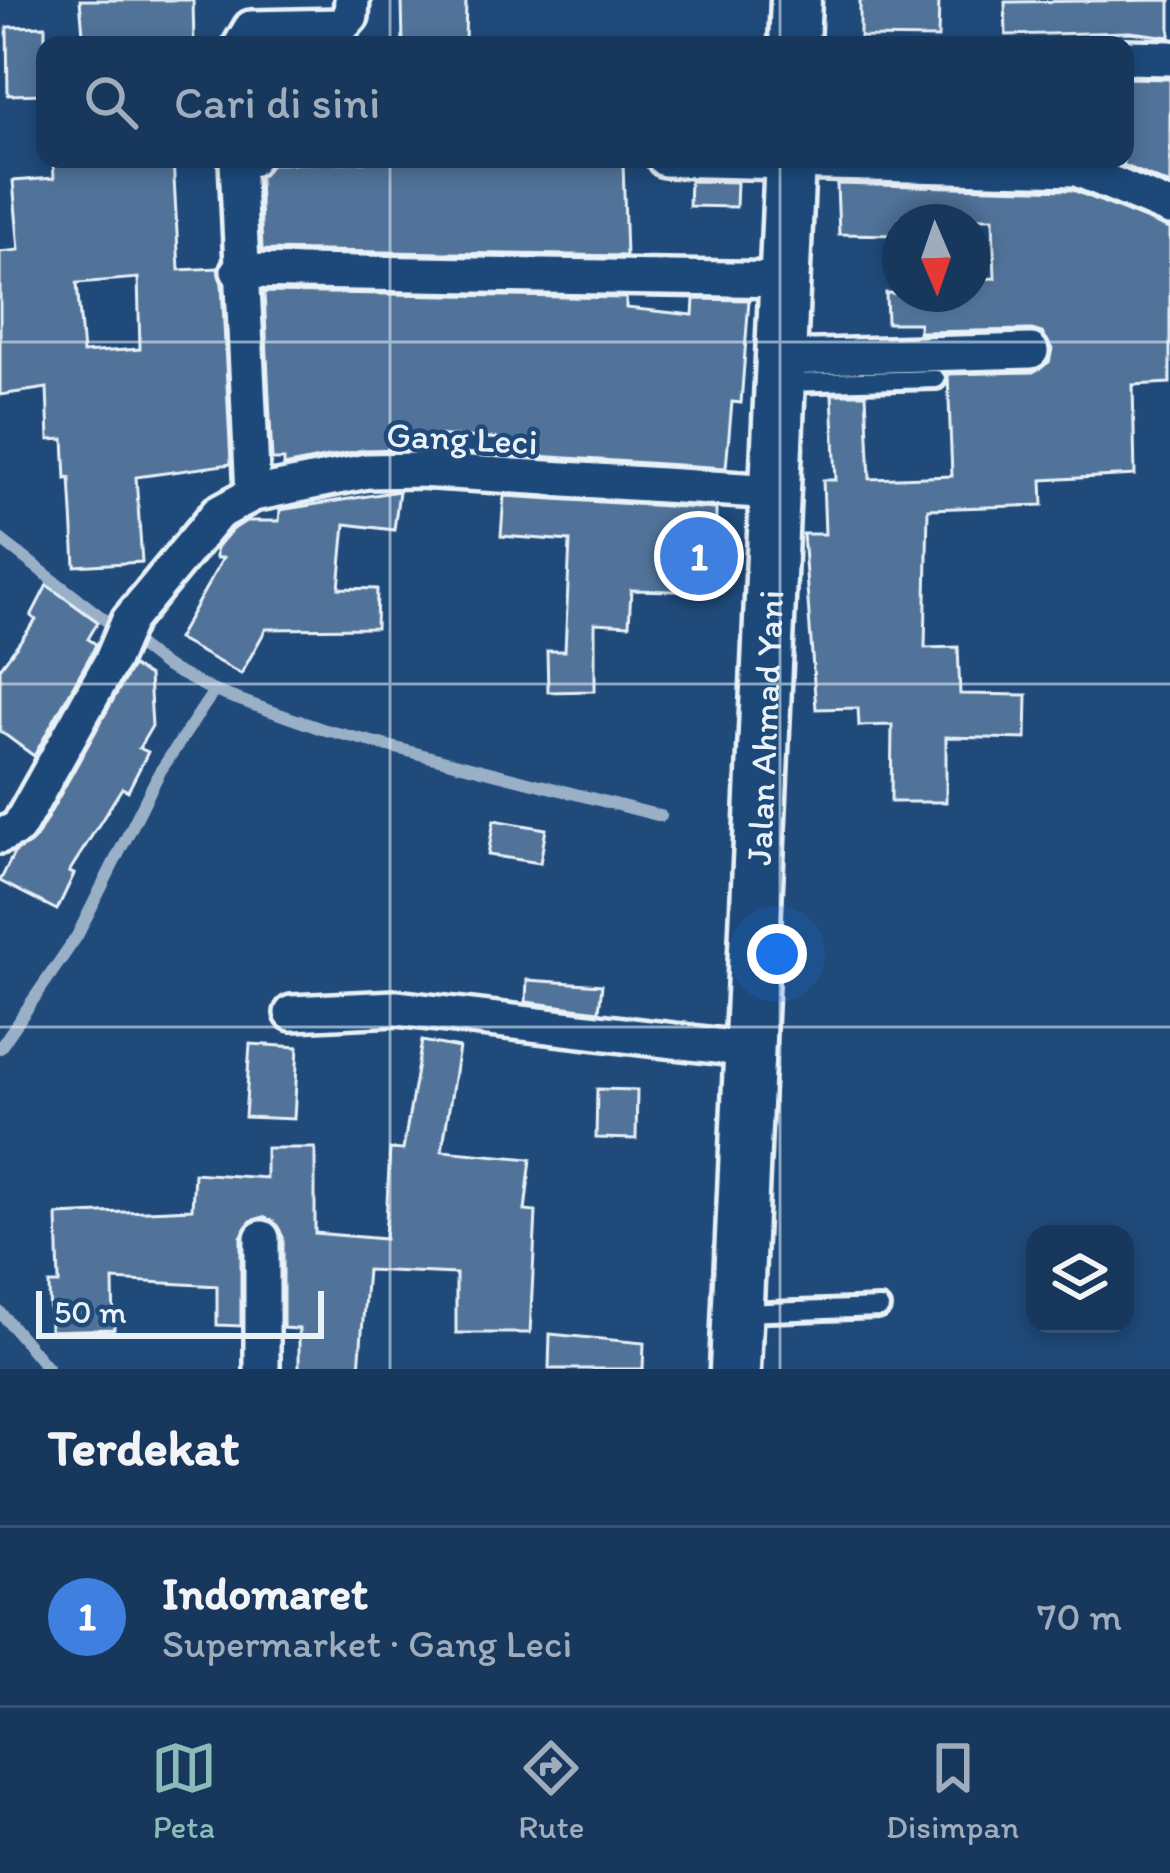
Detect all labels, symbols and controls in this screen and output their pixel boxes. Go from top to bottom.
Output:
search box [36,36,1134,168]
icon: search [78,69,144,135]
text: Cari di sini [174,75,380,129]
north arrow [882,204,990,312]
street label: Gang Leci [385,413,539,463]
pin: 1 [660,511,738,601]
street label: Jalan Ahmad Yani [736,589,792,866]
your location [747,924,807,984]
map controls [1026,1225,1134,1333]
button: layers [1026,1225,1134,1333]
scale bar [36,1285,324,1338]
text: 50 m [54,1292,127,1331]
text: Terdekat [48,1417,240,1478]
text: Indomaret [162,1566,368,1620]
text: 1 [78,1593,96,1640]
text: 70 m [1037,1593,1122,1640]
text: Supermarket · Gang Leci [162,1620,572,1667]
tab: Peta [151,1735,217,1846]
tab: Rute [518,1735,585,1846]
tab: Disimpan [886,1735,1019,1846]

